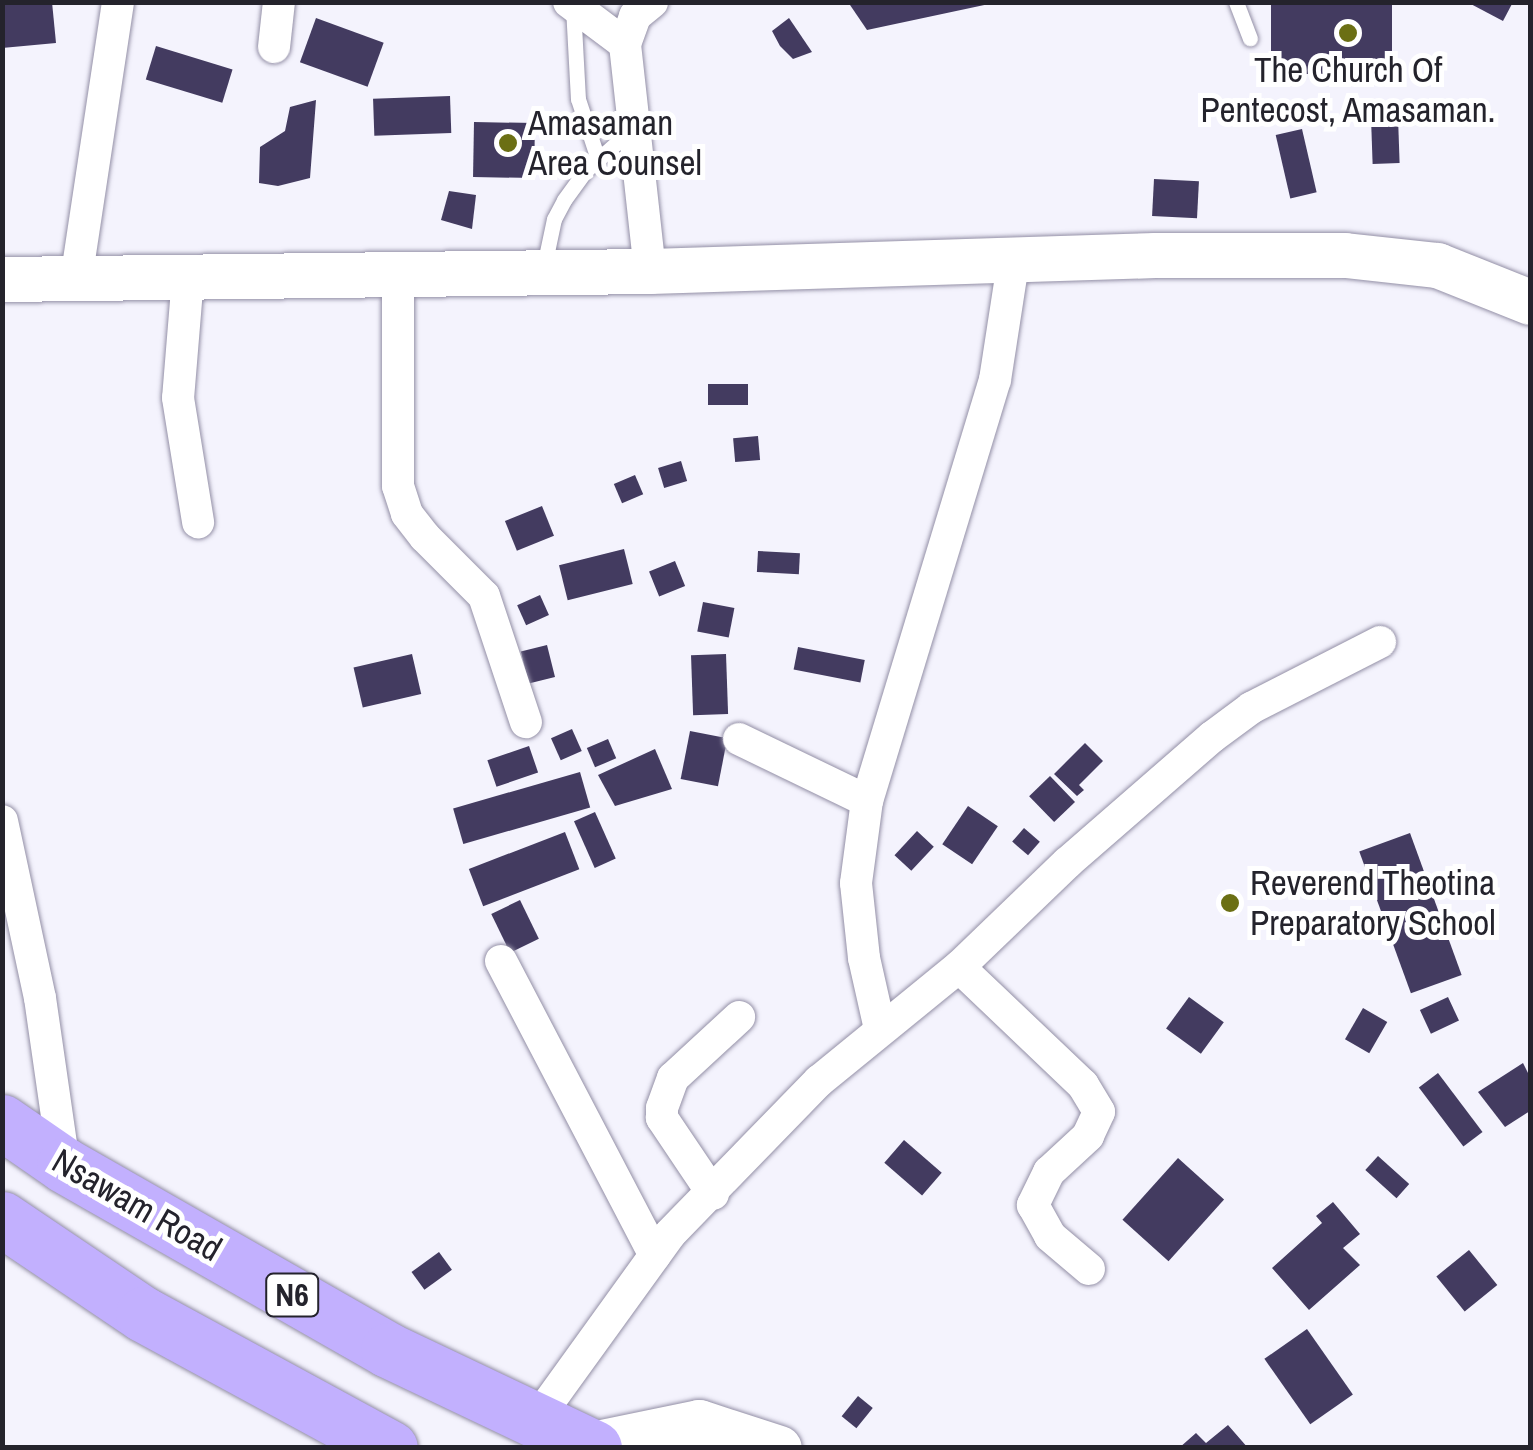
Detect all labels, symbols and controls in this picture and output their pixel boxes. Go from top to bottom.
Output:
marker: The Church Of Pentecost, Amasaman. [1337,22,1359,44]
place label: The Church Of Pentecost, Amasaman. [1200,49,1496,131]
place label: Amasaman Area Counsel [528,102,702,184]
marker: Amasaman Area Counsel [497,132,519,154]
place label: Reverend Theotina Preparatory School [1250,862,1496,944]
marker: Reverend Theotina Preparatory School [1219,892,1241,914]
street label: Nsawam Road [45,1140,229,1270]
road number: N6 [264,1268,320,1322]

